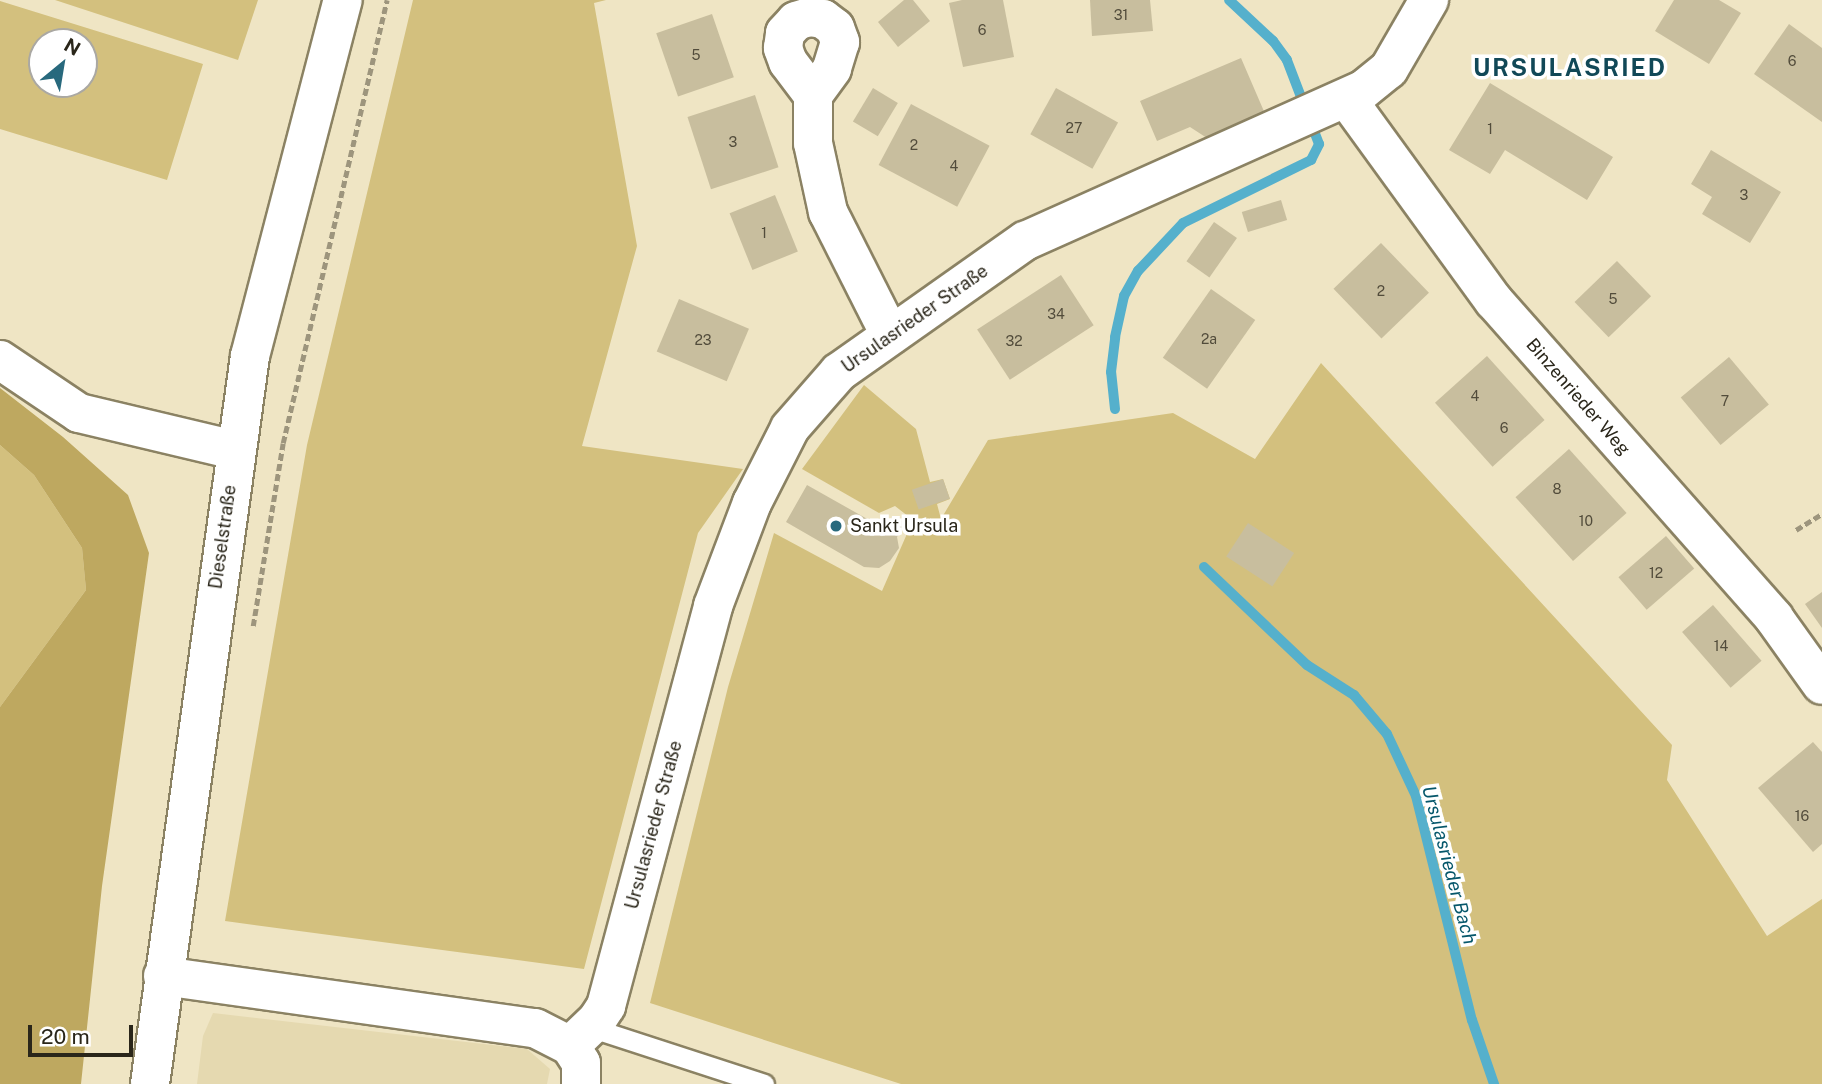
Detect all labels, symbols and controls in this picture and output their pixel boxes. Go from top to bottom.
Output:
house number: 31 [1114,7,1128,23]
house number: 6 [978,22,986,38]
north arrow [28,28,98,98]
text: N [61,33,84,60]
house number: 5 [692,47,700,63]
house number: 6 [1788,53,1796,69]
district label: URSULASRIED [1474,54,1666,82]
house number: 27 [1066,120,1082,136]
house number: 1 [1487,121,1493,137]
house number: 3 [729,134,737,150]
house number: 2 [910,137,918,153]
house number: 4 [950,158,958,174]
house number: 3 [1740,187,1748,203]
house number: 1 [761,225,767,241]
street label: Ursulasrieder Straße [838,260,992,378]
house number: 2 [1377,283,1385,299]
house number: 5 [1609,291,1617,307]
house number: 34 [1047,306,1065,322]
house number: 2a [1201,331,1217,347]
house number: 23 [694,332,712,348]
house number: 32 [1005,333,1023,349]
street label: Binzenrieder Weg [1521,334,1635,460]
house number: 4 [1471,388,1479,404]
house number: 7 [1721,393,1729,409]
house number: 6 [1500,420,1508,436]
house number: 8 [1552,481,1562,497]
street label: Dieselstraße [205,484,241,590]
house number: 10 [1579,513,1593,529]
place label: Sankt Ursula [850,515,958,537]
marker: Sankt Ursula [828,518,844,534]
house number: 12 [1649,565,1663,581]
house number: 14 [1714,638,1728,654]
street label: Ursulasrieder Straße [621,738,687,912]
water label: Ursulasrieder Bach [1417,783,1481,947]
house number: 16 [1795,808,1809,824]
scale bar [32,1010,136,1054]
text: 20 m [41,1024,90,1049]

